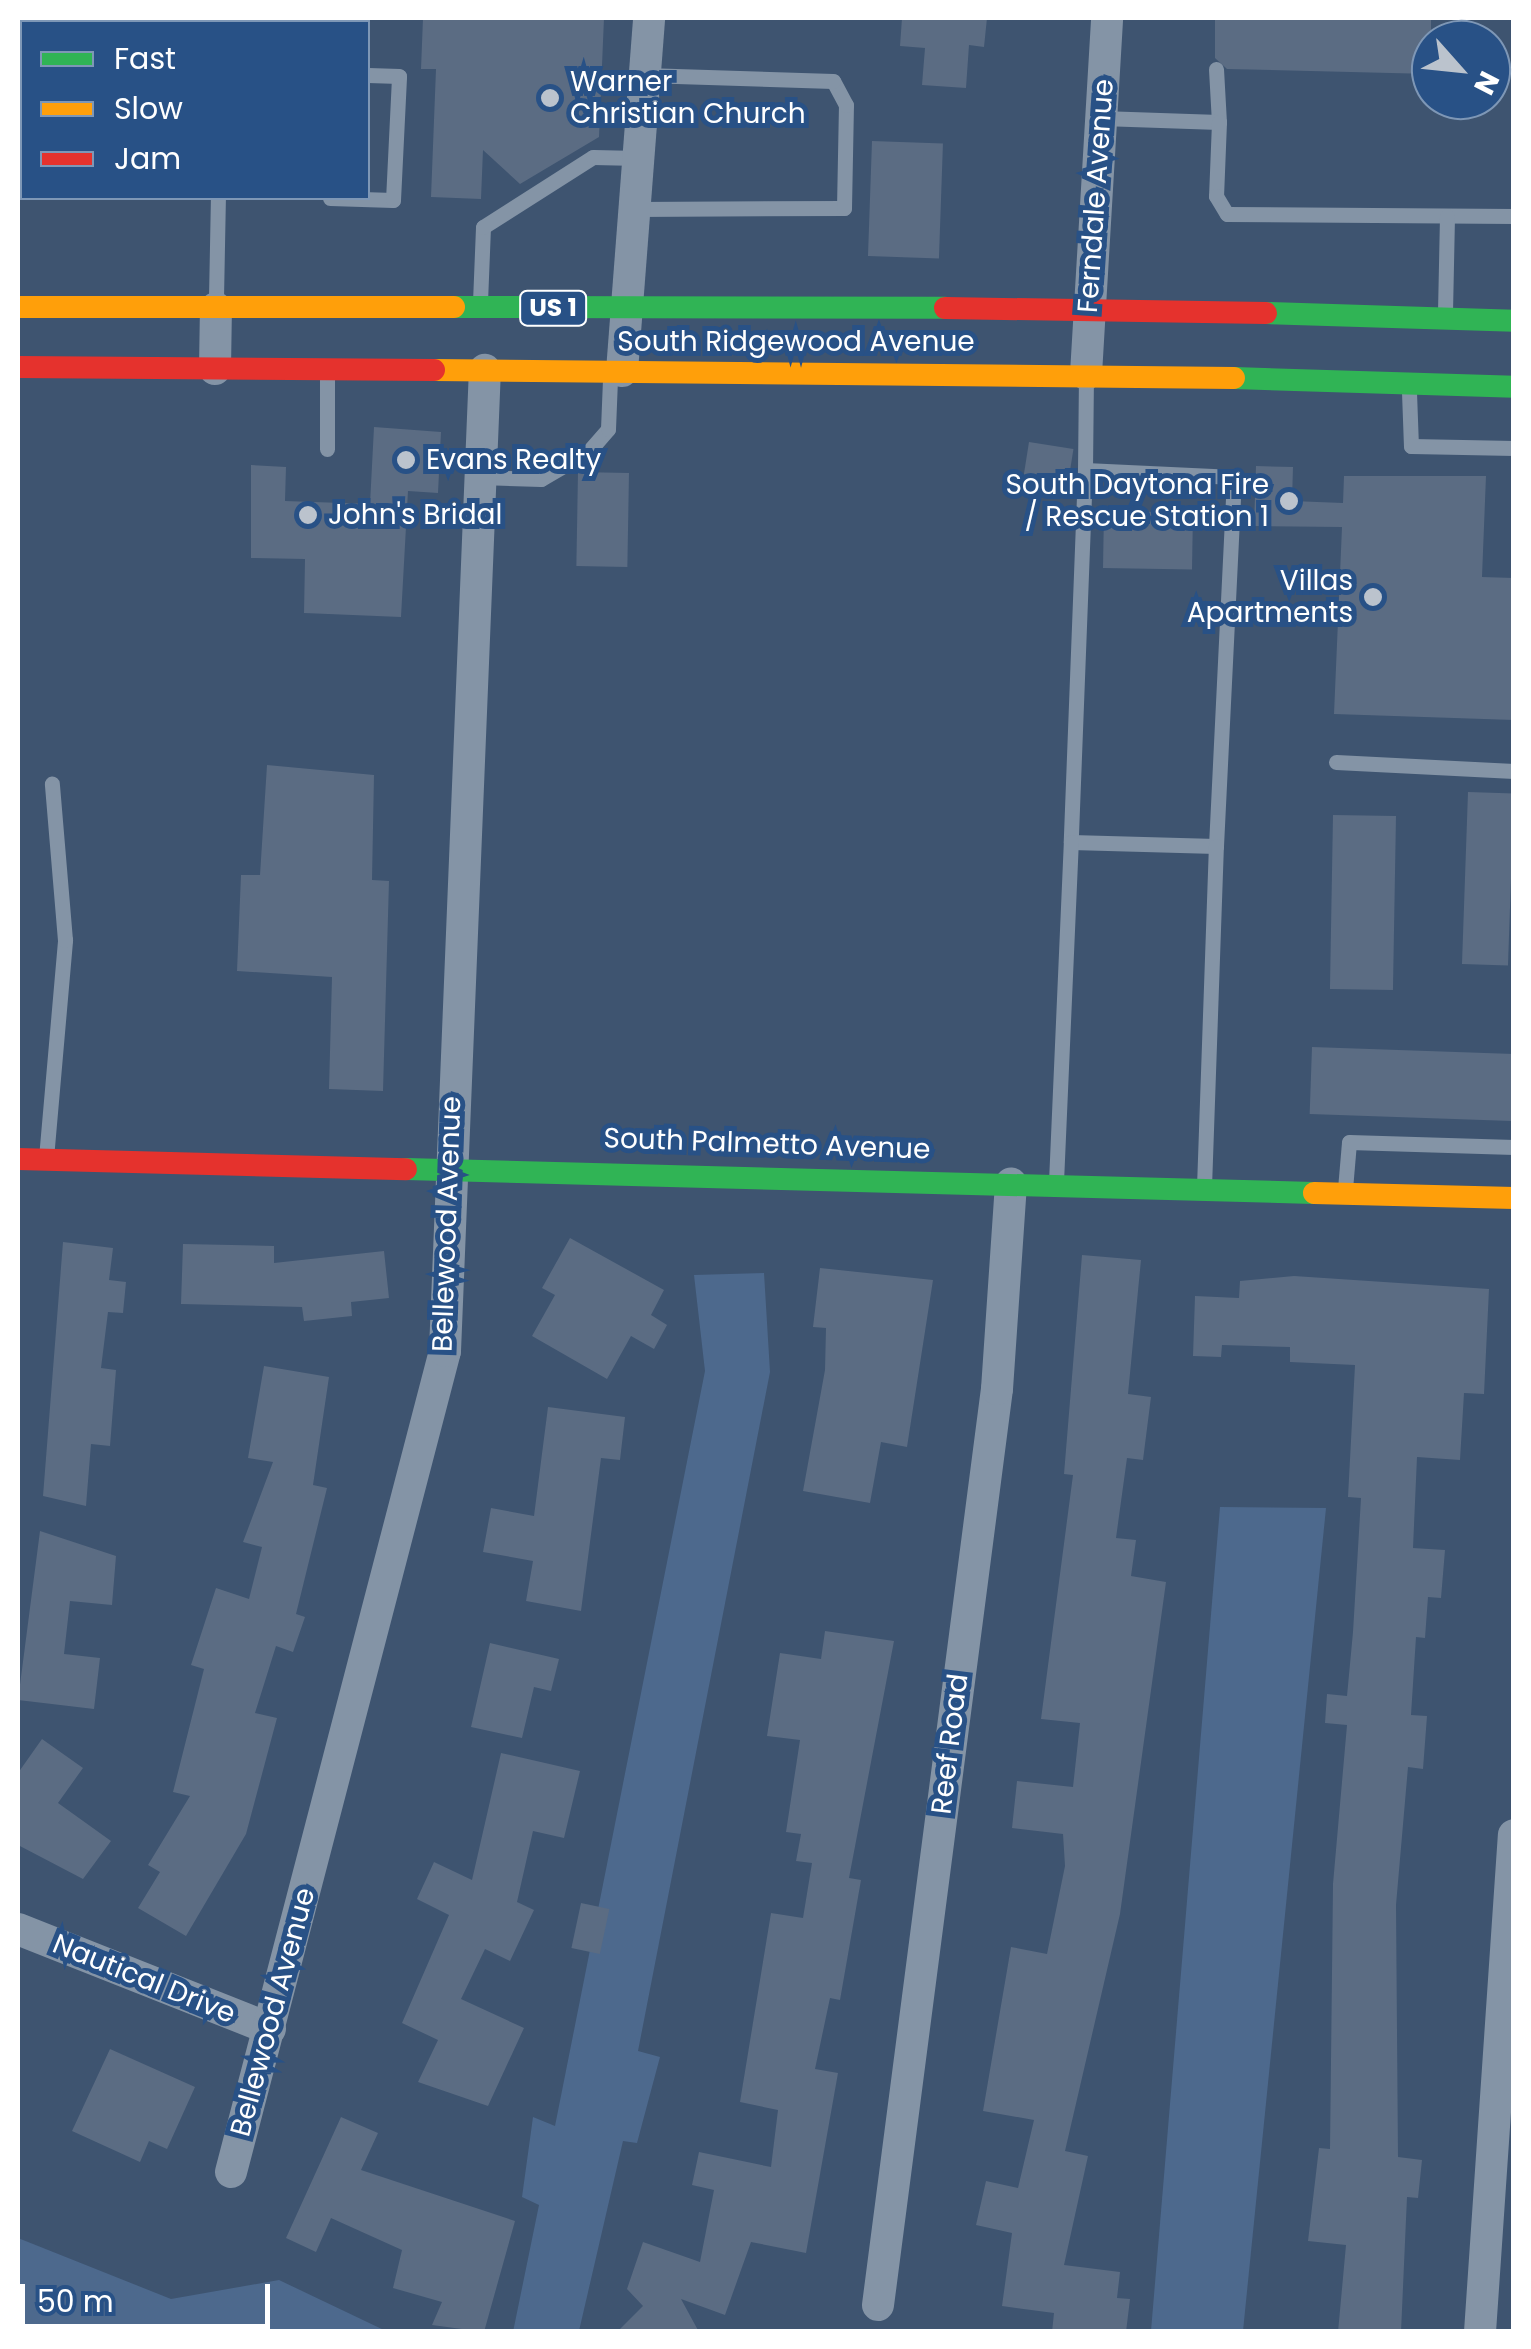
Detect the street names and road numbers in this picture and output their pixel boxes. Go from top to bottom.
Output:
street label: Ferndale Avenue [1071,78,1121,314]
road number: US 1 [518,288,588,328]
street label: South Ridgewood Avenue [617,325,975,359]
street label: Bellewood Avenue [426,1095,468,1353]
street label: South Palmetto Avenue [603,1122,931,1166]
street label: Reef Road [925,1672,975,1816]
street label: Bellewood Avenue [224,1884,322,2140]
street label: Nautical Drive [48,1927,240,2031]

